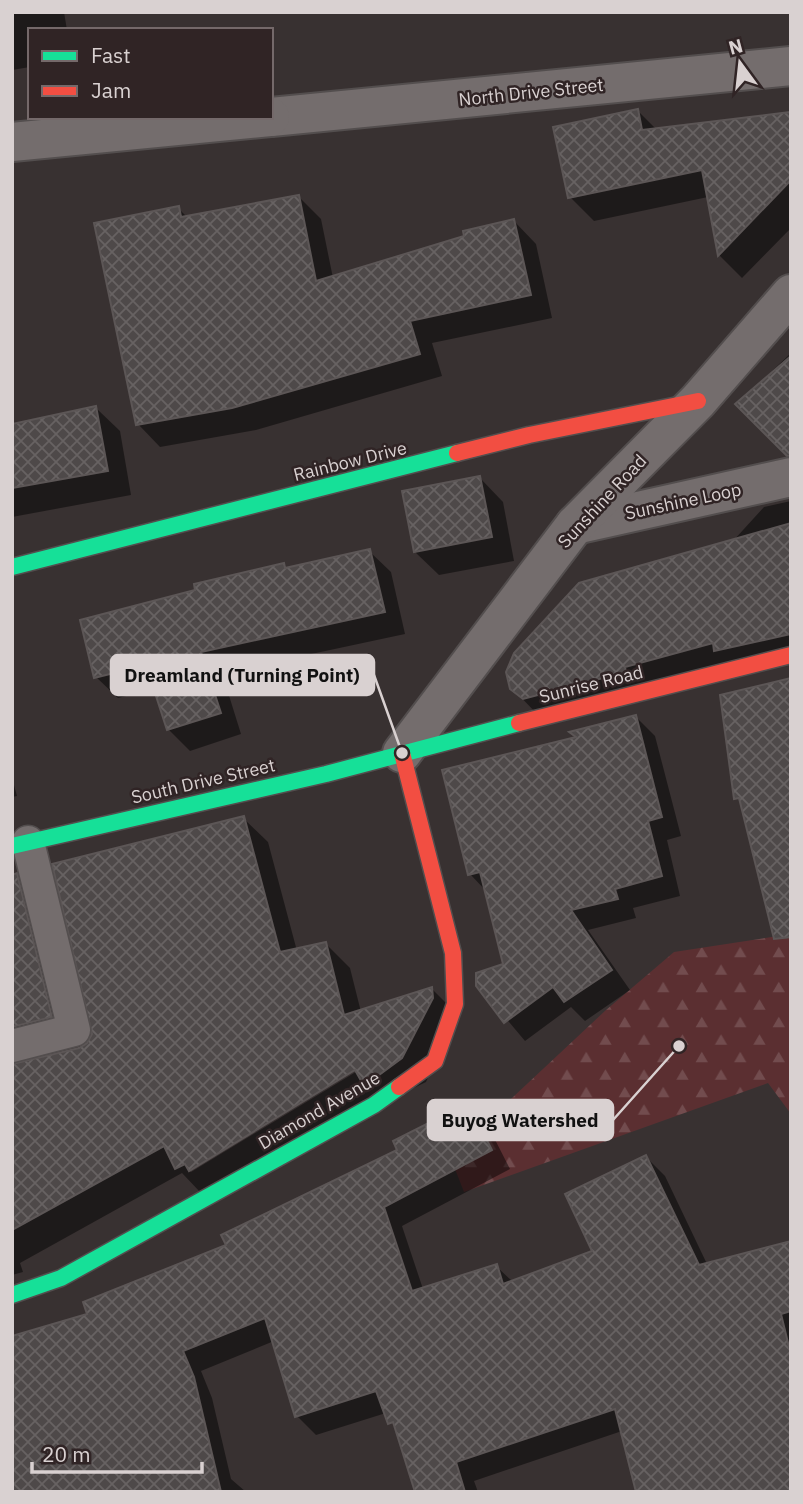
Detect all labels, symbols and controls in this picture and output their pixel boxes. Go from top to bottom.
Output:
legend [28,28,273,119]
north arrow [705,28,775,98]
text: N [726,33,745,60]
text: Fast [91,41,131,69]
street label: North Drive Street [457,73,605,111]
text: Jam [91,76,131,104]
street label: Rainbow Drive [291,436,409,486]
street label: Sunshine Road [553,449,651,553]
street label: Sunshine Loop [623,477,743,525]
callout: Dreamland (Turning Point) [111,655,374,695]
street label: Sunrise Road [537,660,645,708]
text: Dreamland (Turning Point) [124,663,360,687]
street label: South Drive Street [129,753,277,809]
street label: Diamond Avenue [254,1066,384,1154]
callout: Buyog Watershed [428,1100,613,1140]
text: Buyog Watershed [442,1108,598,1132]
scale bar [32,1430,201,1474]
text: 20 m [42,1440,91,1468]

